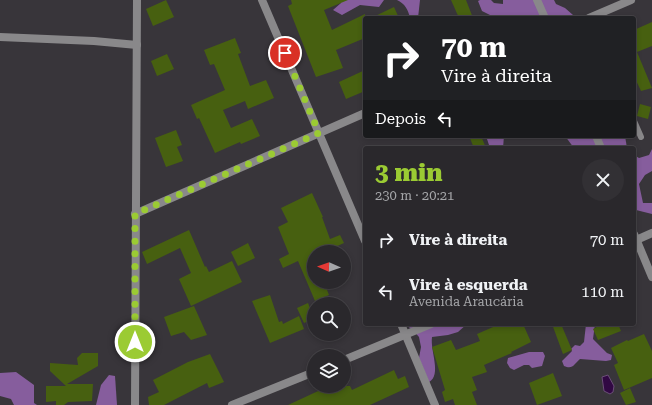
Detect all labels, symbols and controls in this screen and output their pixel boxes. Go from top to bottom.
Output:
text: 70 m [441,31,506,64]
icon: right [375,32,427,84]
pin [268,36,302,70]
icon: arrive [274,42,296,64]
text: Vire à direita [441,65,552,86]
icon: left [434,108,456,130]
text: Depois [375,110,426,128]
text: 3 min [375,159,442,187]
button: close [582,159,624,201]
text: 230 m · 20:21 [375,188,454,203]
icon: right [375,229,397,251]
text: Vire à direita [409,231,507,249]
text: 70 m [590,231,624,249]
north arrow [307,245,351,289]
map controls [307,245,351,393]
text: Vire à esquerda [409,276,528,294]
icon: left [375,281,397,303]
text: 110 m [581,283,624,301]
text: Avenida Araucária [409,294,524,309]
button: search [307,297,351,341]
position arrow [114,321,156,363]
button: layers [307,349,351,393]

